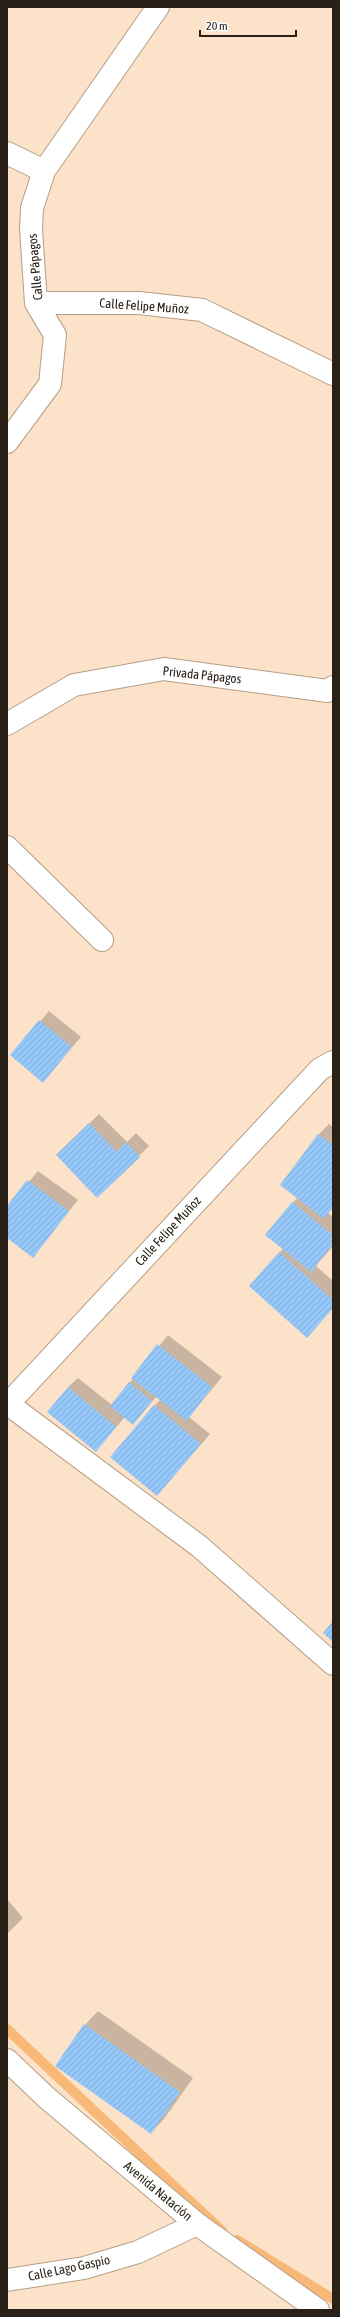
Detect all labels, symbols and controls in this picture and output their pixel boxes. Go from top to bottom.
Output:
scale bar [200,12,296,38]
text: 20 m [206,19,228,33]
street label: Calle Pápagos [25,233,45,301]
street label: Calle Felipe Muñoz [99,295,189,317]
street label: Privada Pápagos [162,663,242,687]
street label: Calle Felipe Muñoz [132,1193,204,1269]
street label: Avenida Natación [121,2158,195,2224]
street label: Calle Lago Gaspio [27,2252,111,2284]

